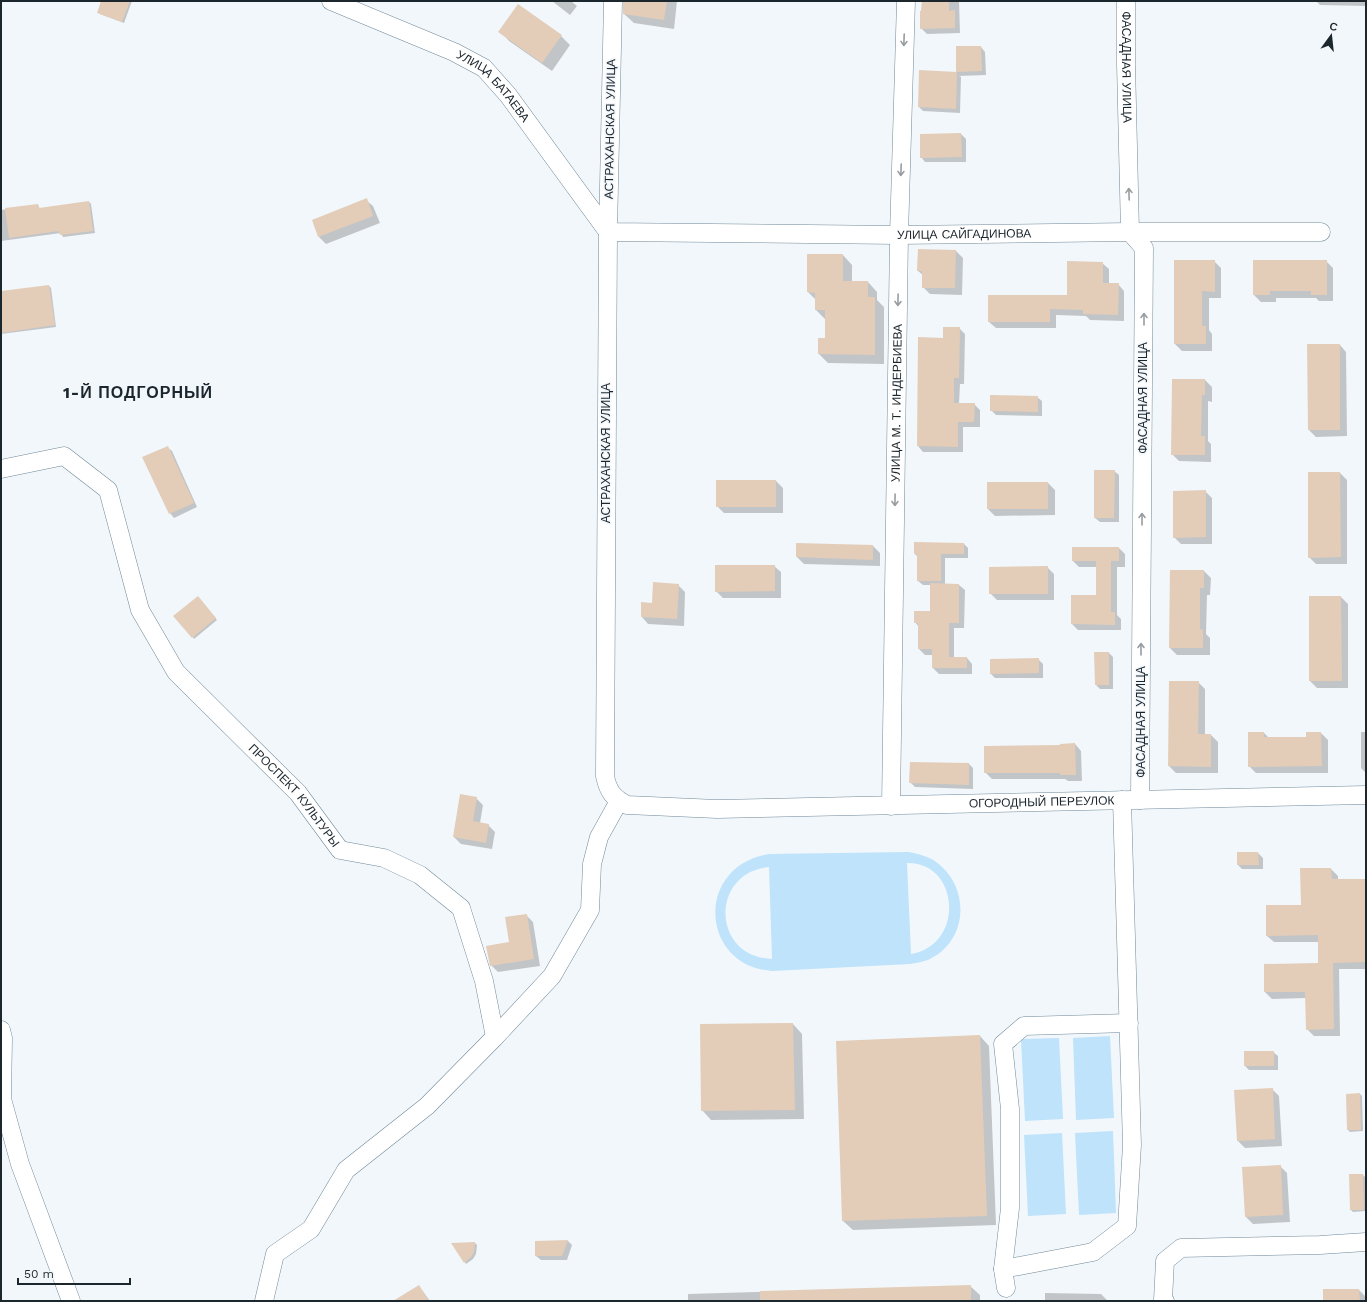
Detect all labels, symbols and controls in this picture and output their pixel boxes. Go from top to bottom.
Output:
street label: ФАСАДНАЯ УЛИЦА [1119,11,1134,123]
north arrow [1311,16,1351,56]
text: С [1328,20,1339,34]
one-way arrow [901,33,908,46]
street label: УЛИЦА БАТАЕВА [454,48,532,125]
street label: АСТРАХАНСКАЯ УЛИЦА [602,59,618,199]
one-way arrow [897,163,904,176]
one-way arrow [1126,188,1133,201]
street label: УЛИЦА САЙГАДИНОВА [897,226,1031,242]
one-way arrow [894,293,902,306]
one-way arrow [1140,313,1148,326]
street label: УЛИЦА М. Т. ИНДЕРБИЕВА [889,324,905,482]
street label: ФАСАДНАЯ УЛИЦА [1136,342,1150,454]
district label: 1-Й ПОДГОРНЫЙ [63,383,213,402]
street label: АСТРАХАНСКАЯ УЛИЦА [599,383,613,523]
one-way arrow [891,493,899,506]
one-way arrow [1138,513,1146,526]
one-way arrow [1137,643,1145,656]
street label: ФАСАДНАЯ УЛИЦА [1134,666,1148,778]
street label: ПРОСПЕКТ КУЛЬТУРЫ [246,741,342,850]
street label: ОГОРОДНЫЙ ПЕРЕУЛОК [969,793,1115,811]
scale bar [18,1260,130,1286]
text: 50 m [24,1267,54,1281]

